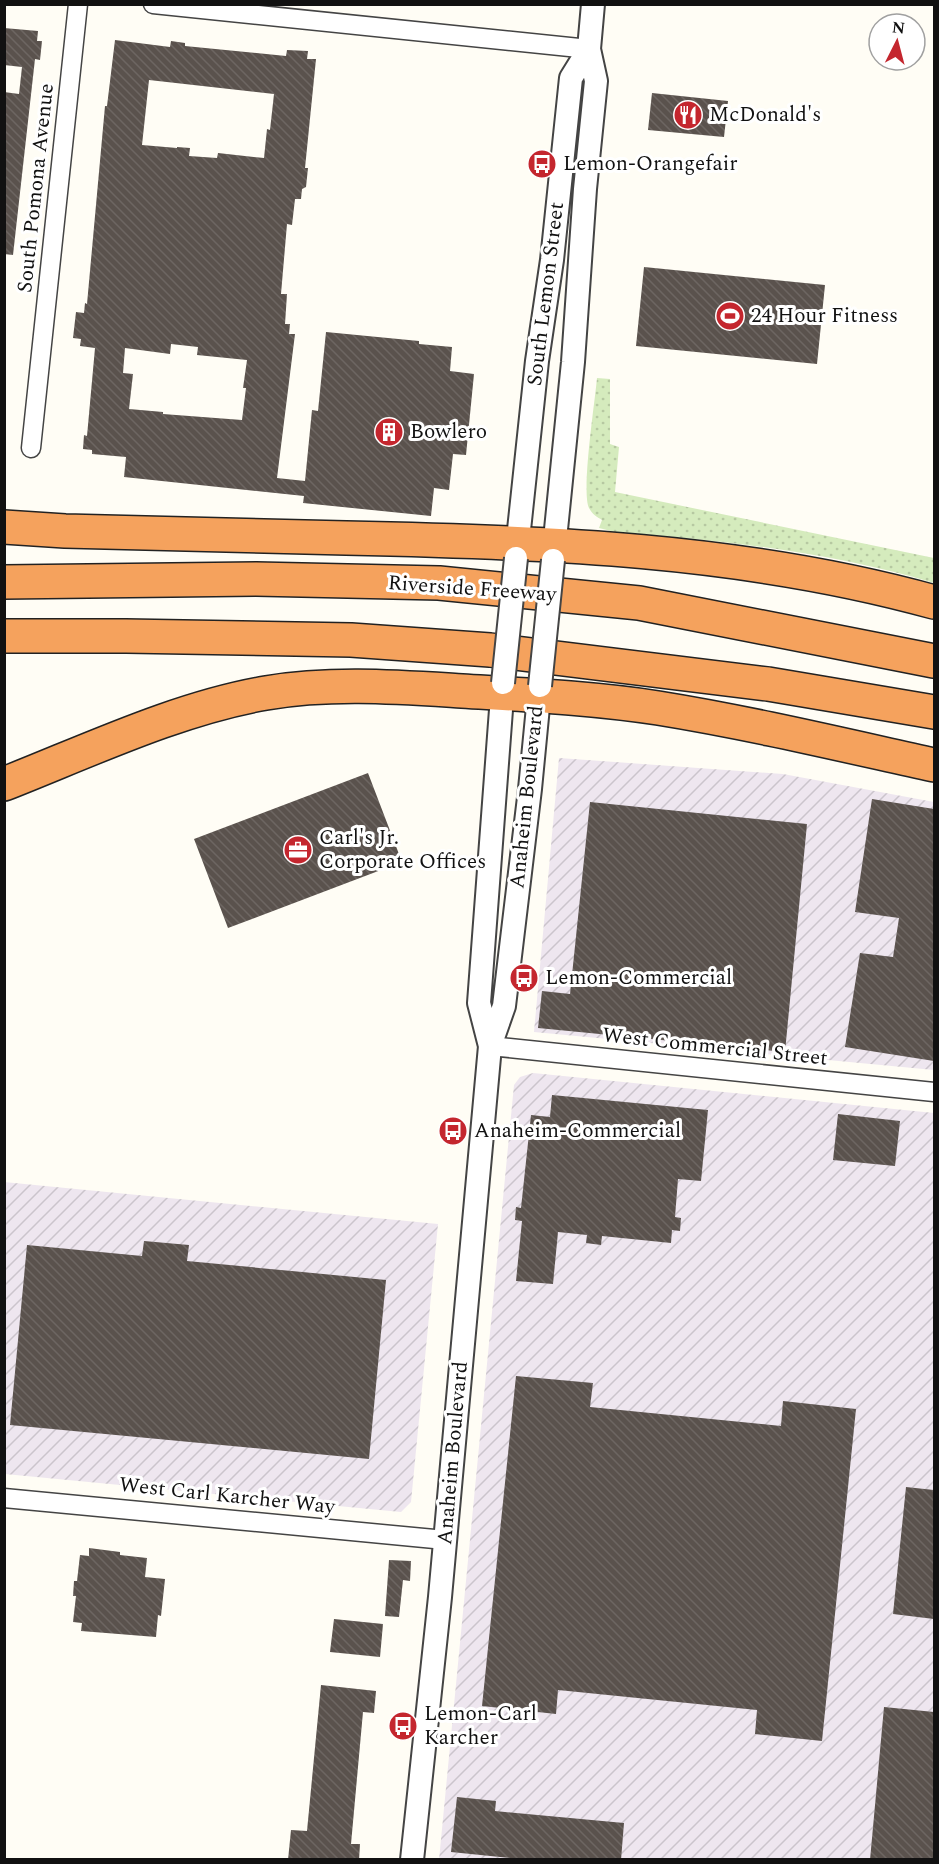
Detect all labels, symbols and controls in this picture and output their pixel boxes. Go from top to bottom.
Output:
north arrow [867,12,927,72]
text: N [891,15,906,41]
street label: South Pomona Avenue [9,82,63,294]
restaurant icon: McDonald's [672,99,704,131]
place label: McDonald's [709,99,821,131]
bus stop icon: Lemon-Orangefair [526,148,558,180]
place label: Lemon-Orangefair [563,148,738,180]
street label: South Lemon Street [519,200,573,388]
sports icon: 24 Hour Fitness [714,300,746,332]
place label: 24 Hour Fitness [751,300,898,332]
building icon: Bowlero [373,416,405,448]
place label: Bowlero [410,416,487,448]
street label: Riverside Freeway [387,567,558,611]
street label: Anaheim Boulevard [501,704,553,890]
place label: Carl's Jr. Corporate Offices [319,822,486,878]
office icon: Carl's Jr. Corporate Offices [282,834,314,866]
bus stop icon: Lemon-Commercial [508,962,540,994]
place label: Lemon-Commercial [545,962,732,994]
street label: West Commercial Street [601,1019,829,1075]
bus stop icon: Anaheim-Commercial [437,1115,469,1147]
place label: Anaheim-Commercial [474,1115,681,1147]
street label: Anaheim Boulevard [429,1360,477,1546]
street label: West Carl Karcher Way [117,1469,337,1523]
place label: Lemon-Carl Karcher [424,1698,537,1754]
bus stop icon: Lemon-Carl Karcher [387,1710,419,1742]

